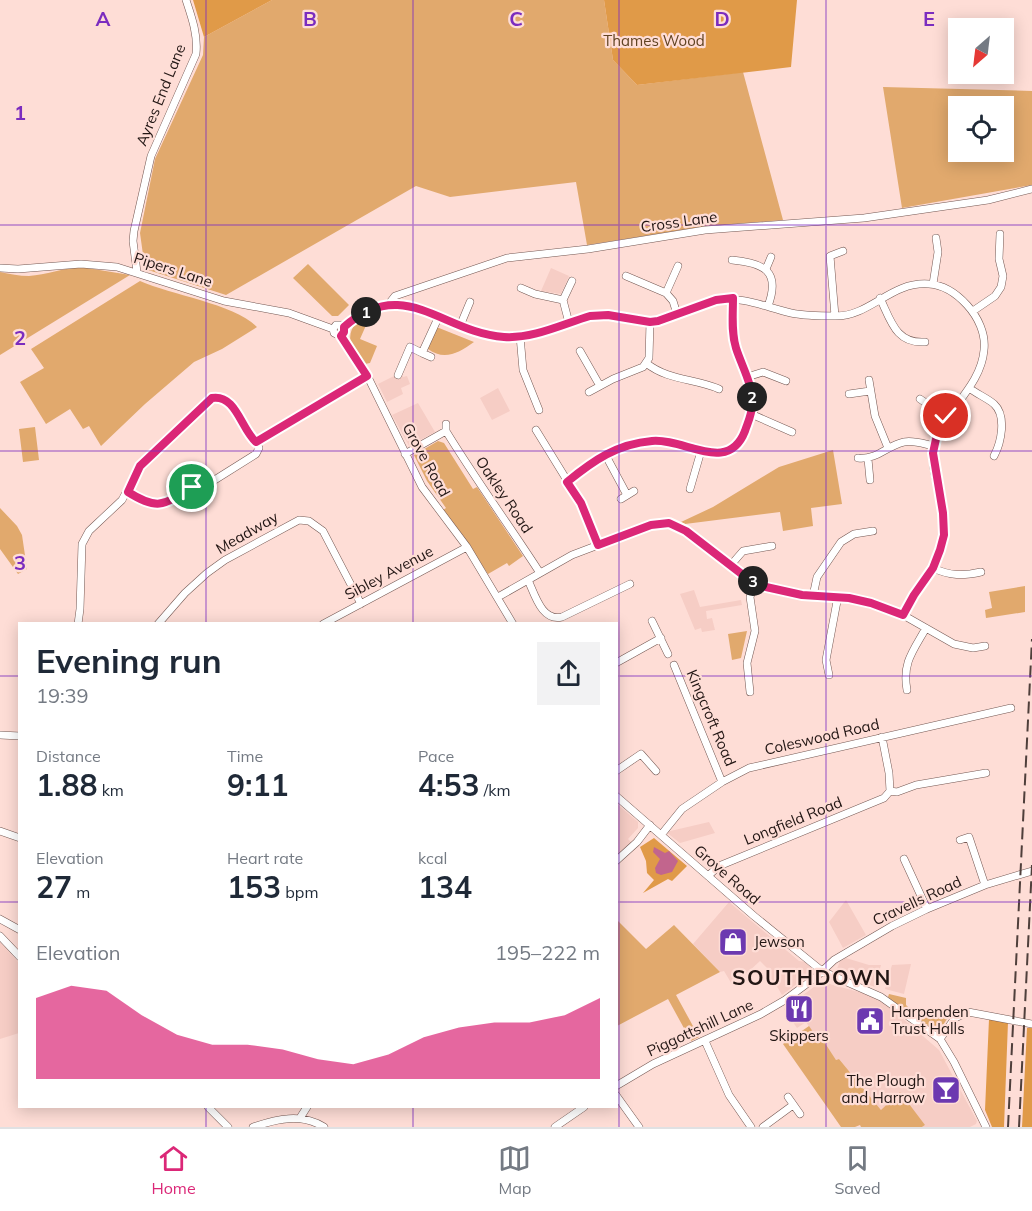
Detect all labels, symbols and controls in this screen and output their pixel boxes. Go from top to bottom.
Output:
text: A [96,6,111,31]
text: B [303,6,317,31]
text: C [509,6,523,31]
text: D [714,6,730,31]
text: E [923,6,935,31]
north arrow [948,18,1014,84]
map controls [948,18,1014,162]
park label: Thames Wood [603,31,705,50]
street label: Ayres End Lane [131,41,190,148]
button: locate [948,96,1014,162]
text: 1 [14,100,26,125]
street label: Cross Lane [639,207,718,236]
street label: Pipers Lane [132,248,215,291]
pin: 1 [351,297,381,327]
text: 1 [361,302,371,322]
text: 2 [14,325,26,350]
pin: 2 [737,382,767,412]
text: 2 [747,387,757,407]
pin [920,390,971,441]
icon: check [929,399,962,432]
street label: Grove Road [398,420,454,500]
street label: Oakley Road [472,453,537,537]
pin [166,461,217,512]
icon: arrive [175,470,208,503]
street label: Meadway [212,507,281,558]
street label: Sibley Avenue [341,541,436,604]
text: 3 [14,550,26,575]
pin: 3 [738,566,768,596]
text: 3 [748,571,758,591]
text: Evening run [36,640,222,681]
button: share [537,642,600,705]
street label: Kingcroft Road [683,667,740,769]
text: 19:39 [36,683,89,708]
street label: Coleswood Road [763,714,881,759]
text: Distance [36,746,101,766]
text: Time [227,746,263,766]
text: Pace [418,746,454,766]
text: 1.88 [36,766,97,804]
text: 9:11 [227,766,288,804]
text: 4:53 [418,766,479,804]
text: km [97,780,124,800]
text: /km [479,780,510,800]
street label: Longfield Road [741,792,845,849]
street label: Grove Road [690,841,764,909]
text: Elevation [36,848,104,868]
text: Heart rate [227,848,303,868]
text: kcal [418,848,447,868]
text: 27 [36,868,72,906]
text: 153 [227,868,281,906]
text: 134 [418,868,472,906]
street label: Cravells Road [869,872,964,929]
text: m [72,882,90,902]
text: bpm [281,882,318,902]
shop icon: Jewson [717,926,749,958]
place label: Jewson [754,932,805,951]
text: Elevation [36,940,121,965]
text: 195–222 m [495,940,600,965]
district label: SOUTHDOWN [732,964,892,990]
restaurant icon: Skippers [783,993,815,1025]
street label: Piggottshill Lane [644,995,756,1061]
place label: Harpenden Trust Halls [891,1002,969,1038]
public building icon: Harpenden Trust Halls [854,1005,886,1037]
place label: Skippers [769,1026,829,1045]
place label: The Plough and Harrow [842,1071,925,1107]
bar icon: The Plough and Harrow [930,1074,962,1106]
tab: Home [151,1142,196,1198]
tab: Map [498,1142,531,1198]
tab: Saved [834,1142,881,1198]

